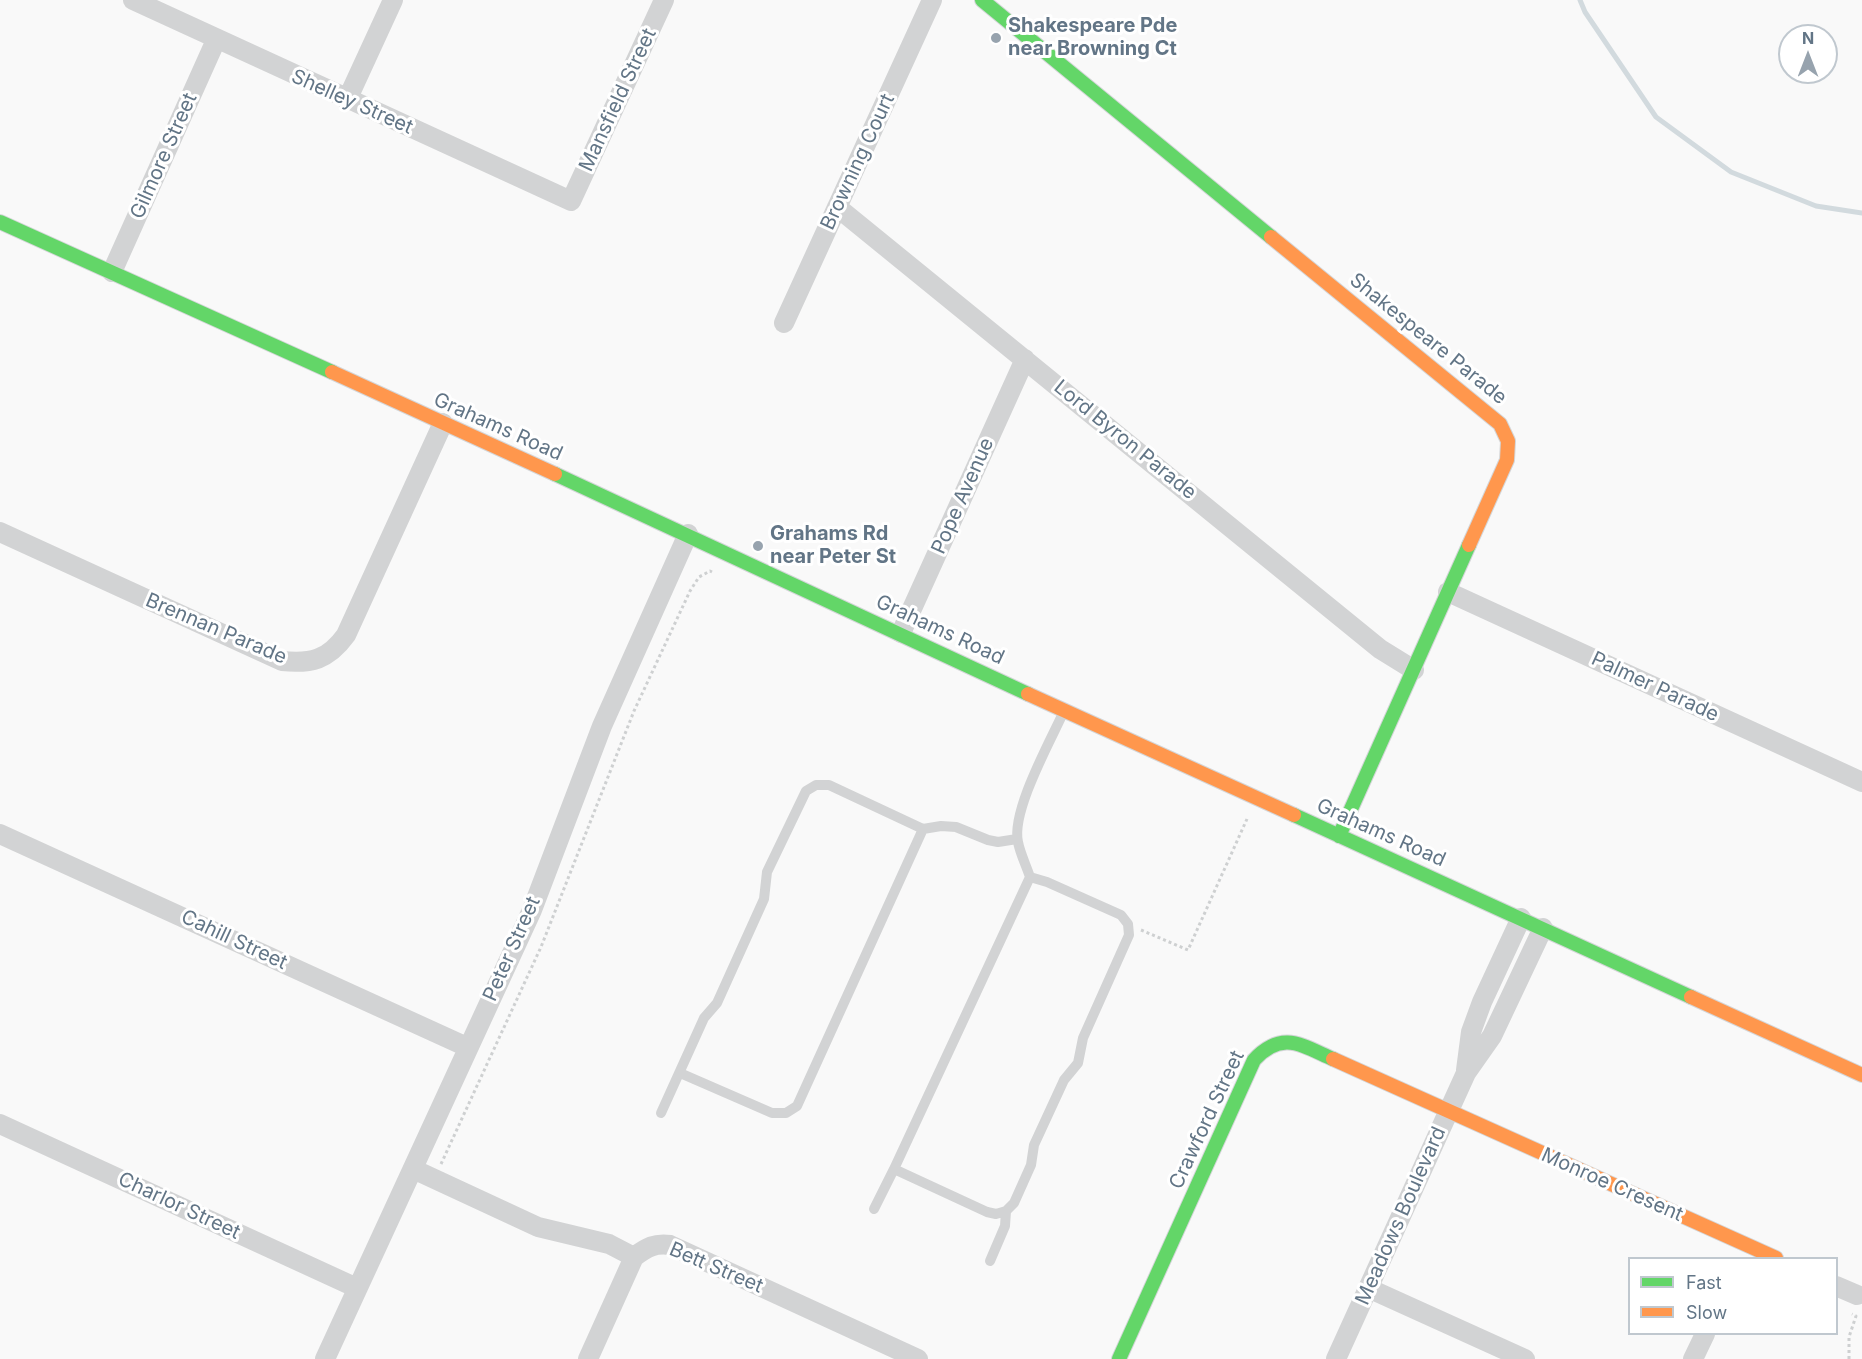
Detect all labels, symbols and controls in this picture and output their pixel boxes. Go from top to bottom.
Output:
place label: Shakespeare Pde near Browning Ct [1008,14,1177,61]
north arrow [1778,24,1838,84]
street label: Mansfield Street [574,25,662,175]
text: N [1802,28,1814,48]
marker: Shakespeare Pde near Browning Ct [989,31,1003,45]
street label: Shelley Street [287,64,417,140]
street label: Gilmore Street [126,89,202,223]
street label: Browning Court [816,90,900,234]
street label: Shakespeare Parade [1345,268,1511,410]
street label: Lord Byron Parade [1049,375,1201,505]
street label: Grahams Road [430,388,566,466]
street label: Pope Avenue [927,434,999,558]
place label: Grahams Rd near Peter St [770,522,896,569]
marker: Grahams Rd near Peter St [751,539,765,553]
street label: Brennan Parade [142,588,290,670]
street label: Grahams Road [872,590,1008,670]
street label: Palmer Parade [1587,647,1723,727]
street label: Grahams Road [1313,794,1449,872]
street label: Peter Street [478,893,546,1005]
street label: Cahill Street [177,905,291,975]
street label: Crawford Street [1164,1047,1250,1193]
street label: Meadows Boulevard [1351,1123,1451,1309]
street label: Monroe Cresent [1538,1143,1686,1227]
street label: Charlor Street [114,1167,244,1245]
street label: Bett Street [666,1238,766,1298]
legend [1628,1257,1838,1335]
text: Fast [1686,1272,1722,1293]
text: Slow [1686,1302,1727,1323]

